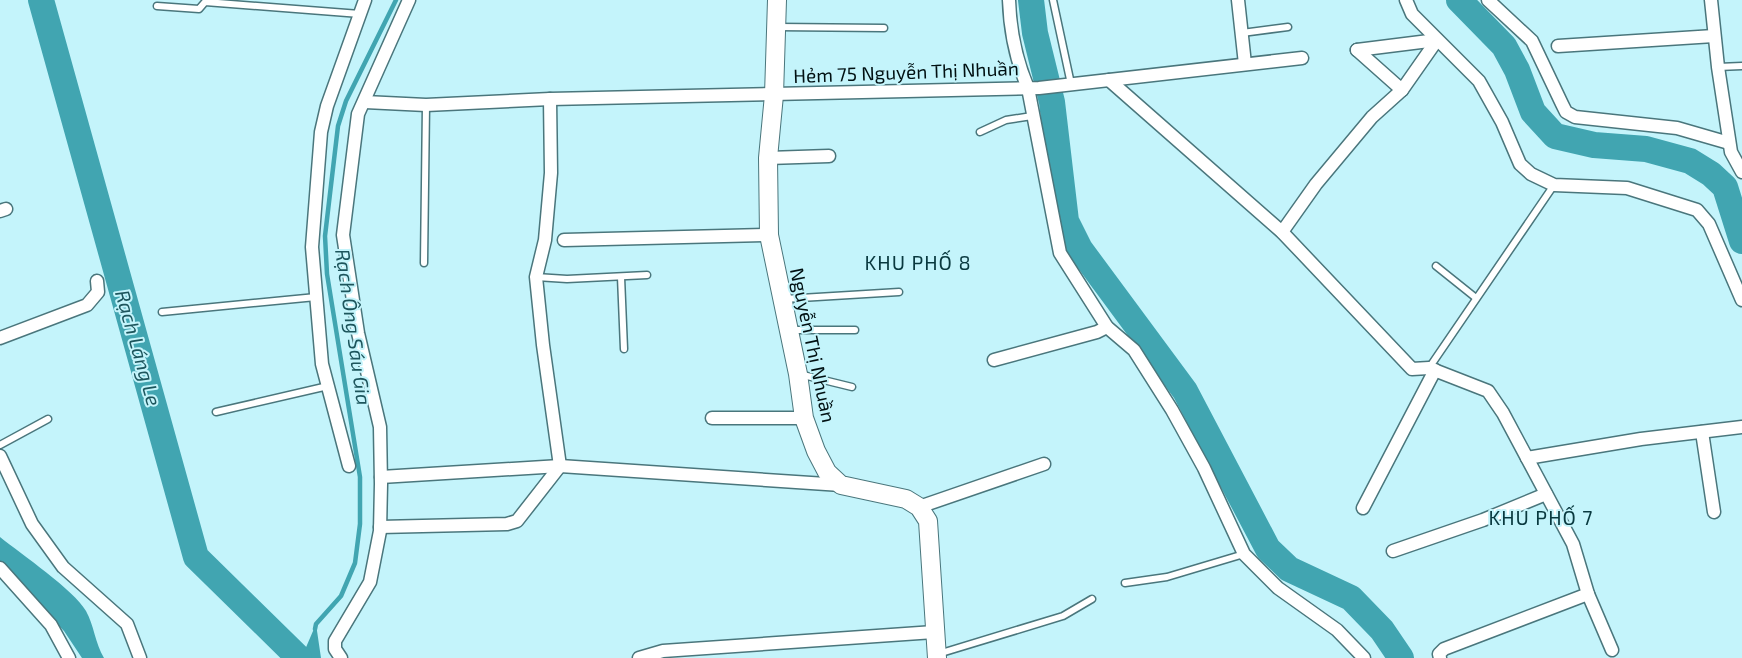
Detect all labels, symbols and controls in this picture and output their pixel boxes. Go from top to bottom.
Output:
street label: Hẻm 75 Nguyễn Thị Nhuần [793,56,1019,87]
water label: Rạch Ông Sáu Gia [331,247,377,407]
district label: KHU PHỐ 8 [864,249,972,274]
street label: Nguyễn Thị Nhuần [786,265,841,424]
water label: Rạch Láng Le [111,287,167,409]
district label: KHU PHỐ 7 [1488,504,1594,529]

